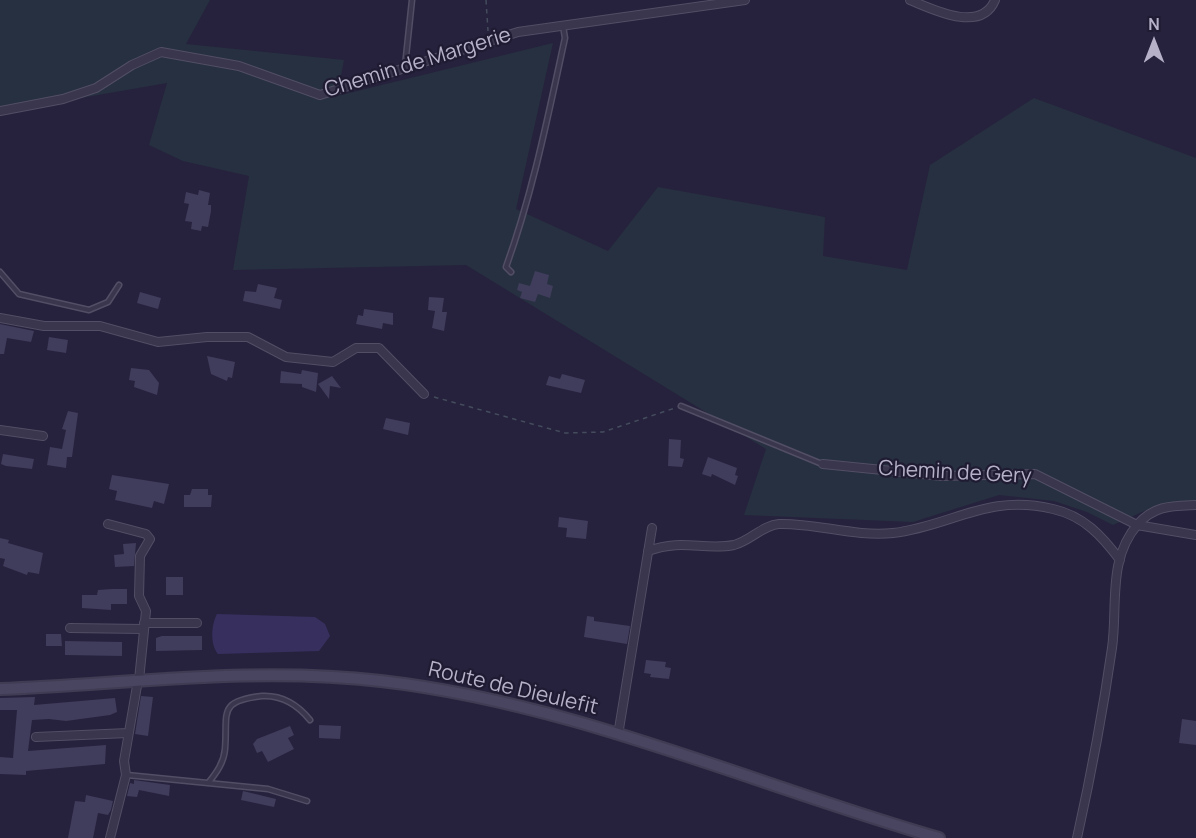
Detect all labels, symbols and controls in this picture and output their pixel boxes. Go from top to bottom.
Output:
north arrow [1124,12,1184,72]
text: N [1148,13,1160,35]
street label: Chemin de Margerie [322,23,514,103]
street label: Chemin de Gery [878,456,1032,490]
street label: Route de Dieulefit [426,657,600,721]

